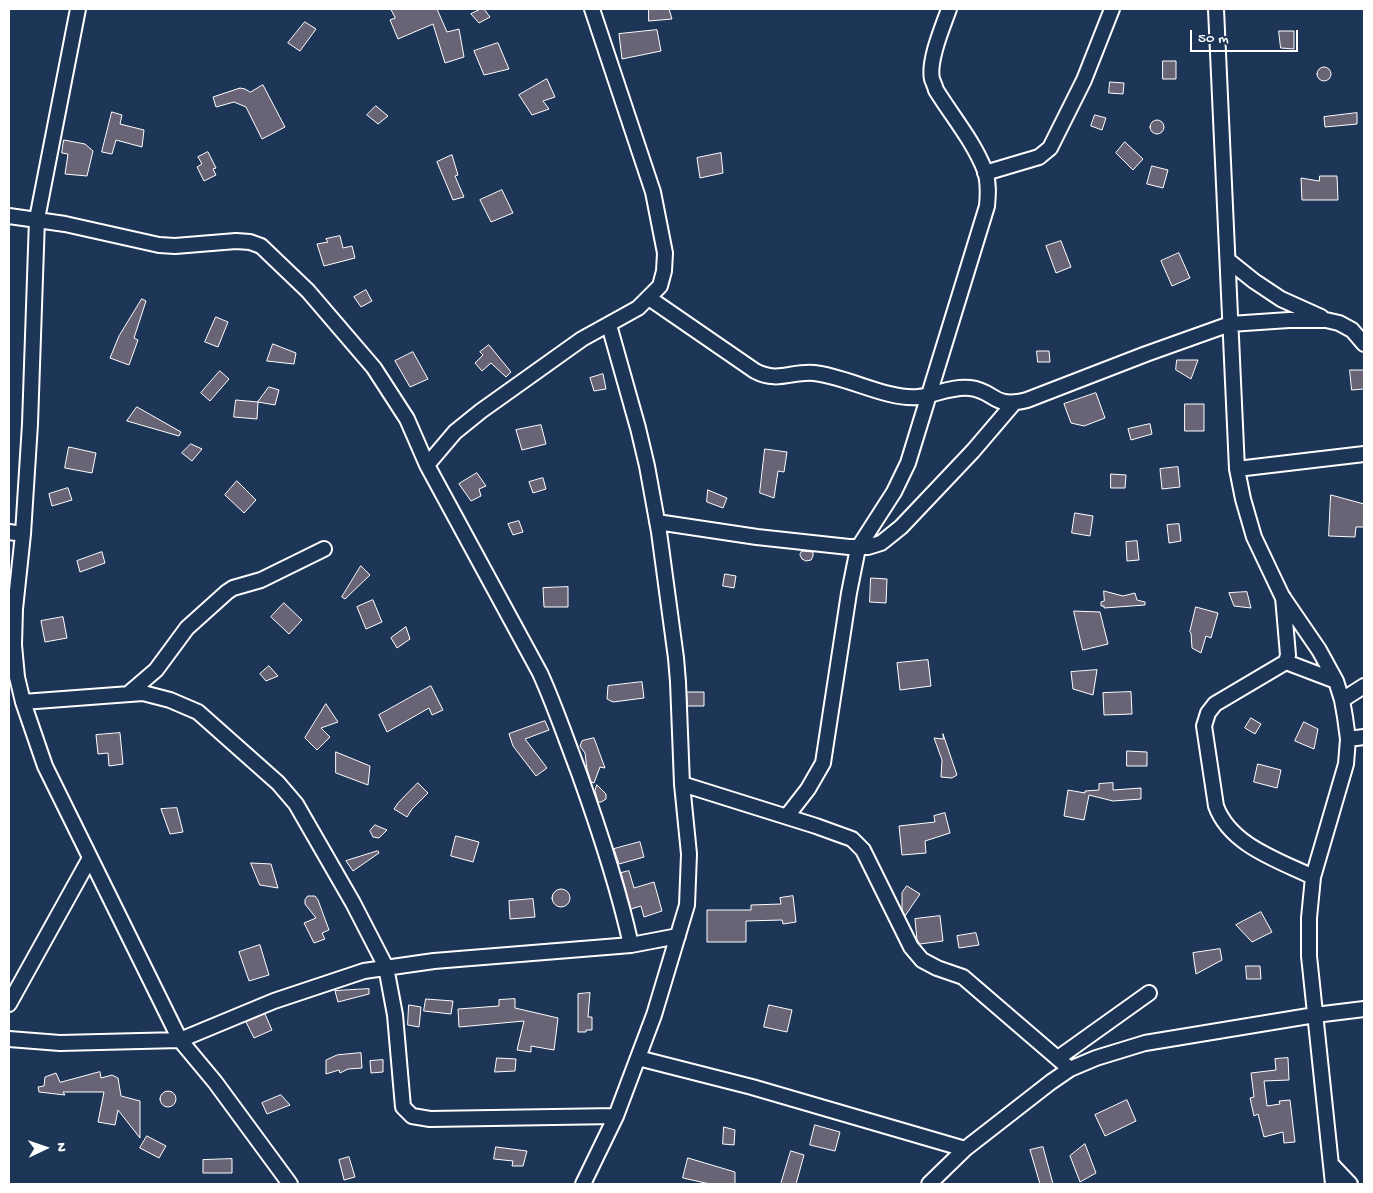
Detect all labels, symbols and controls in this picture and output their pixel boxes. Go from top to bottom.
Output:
scale bar [1193,20,1300,52]
text: 50 m [1198,30,1229,48]
north arrow [20,1123,70,1173]
text: N [52,1142,69,1152]

